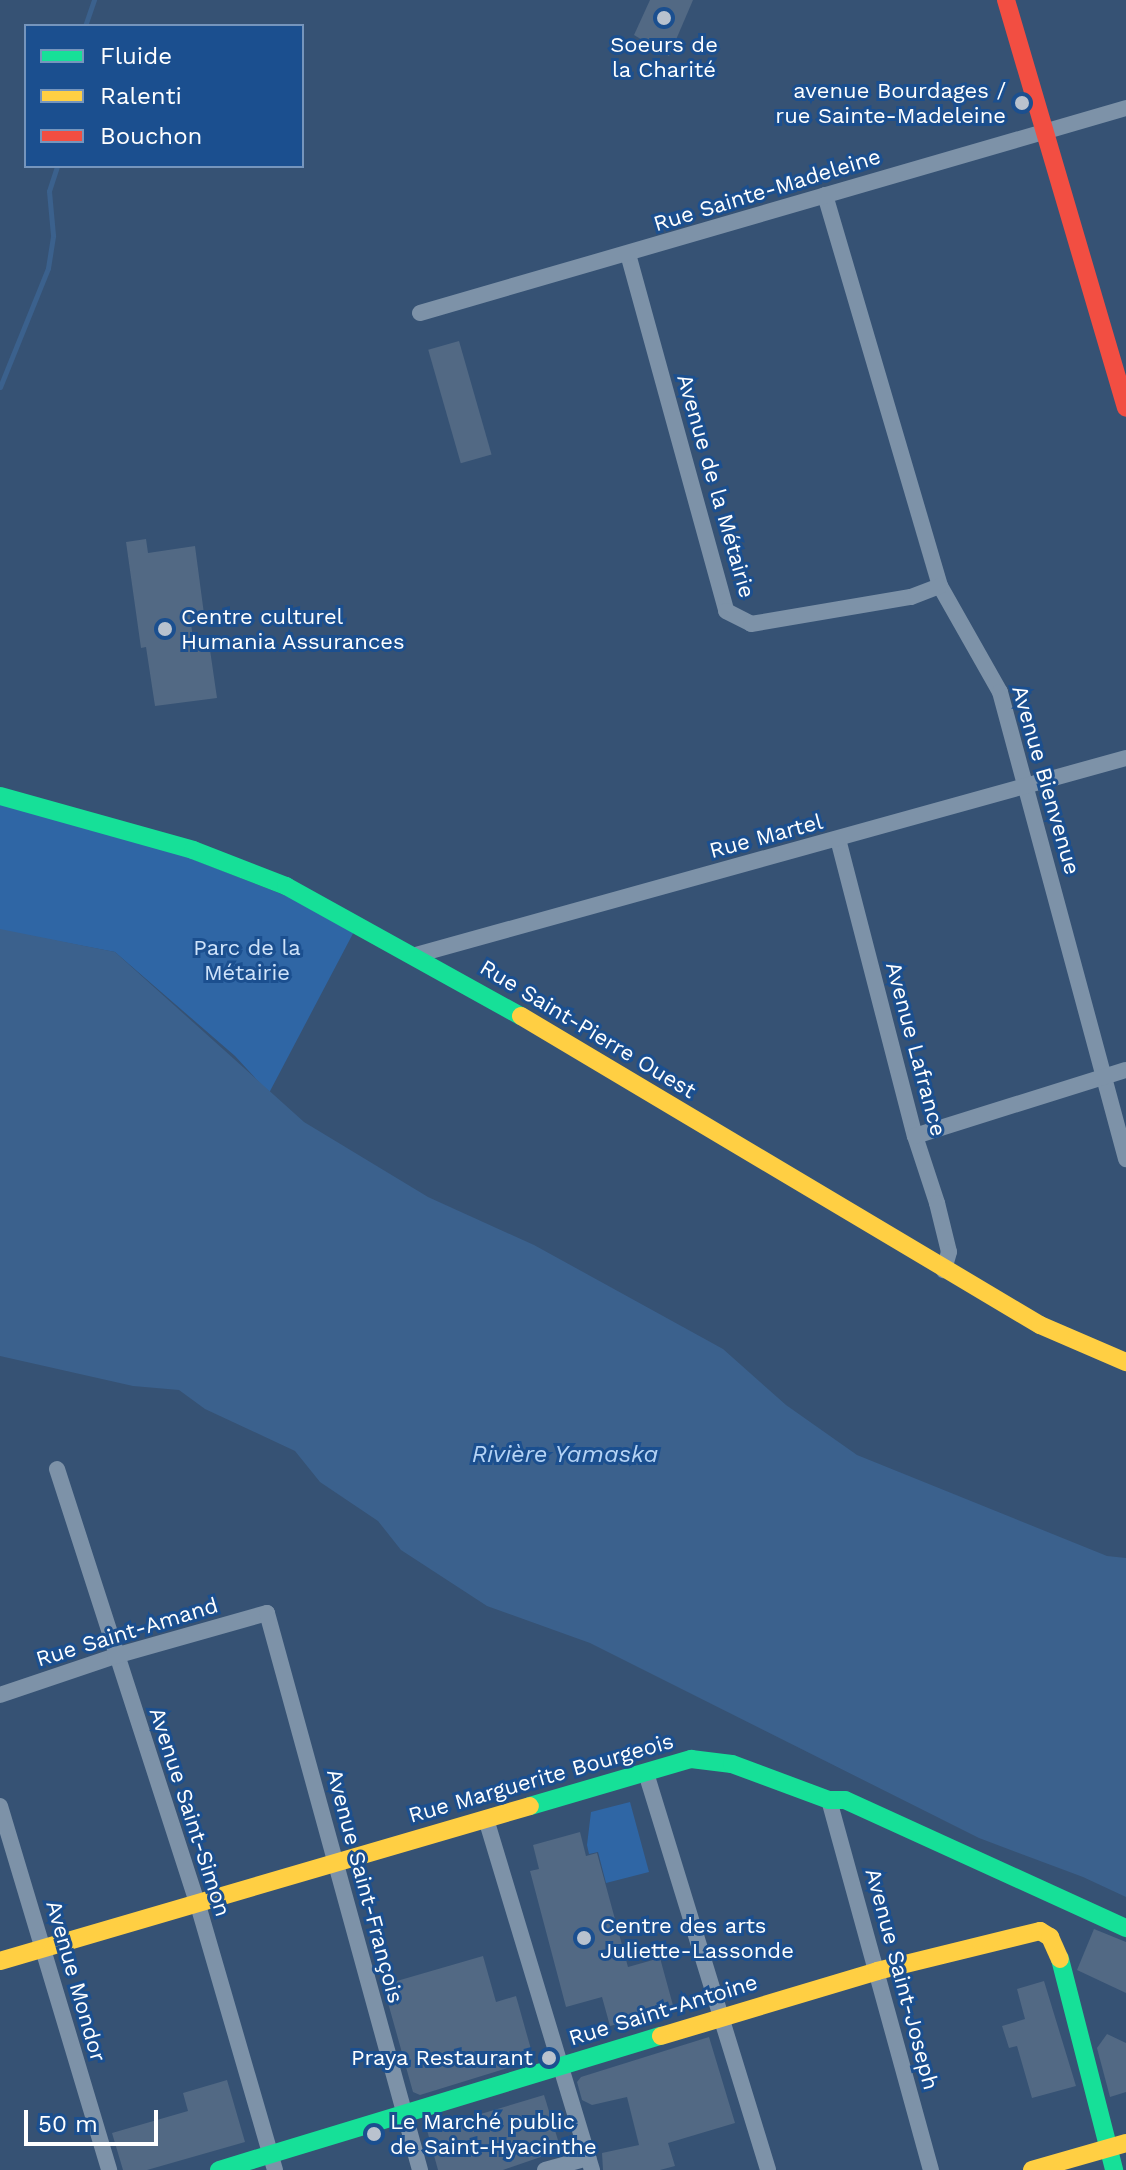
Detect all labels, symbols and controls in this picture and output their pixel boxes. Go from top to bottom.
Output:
marker: Soeurs de la Charité [655,9,673,27]
legend [24,24,304,168]
place label: Soeurs de la Charité [610,31,718,82]
text: Fluide [100,42,172,70]
place label: avenue Bourdages / rue Sainte-Madeleine [775,77,1006,128]
text: Ralenti [100,82,182,110]
marker: avenue Bourdages / rue Sainte-Madeleine [1013,94,1031,112]
text: Bouchon [100,122,202,150]
street label: Rue Sainte-Madeleine [650,143,884,237]
street label: Avenue de la Métairie [671,371,761,601]
place label: Centre culturel Humania Assurances [181,603,406,654]
marker: Centre culturel Humania Assurances [156,620,174,638]
street label: Avenue Bienvenue [1006,682,1086,878]
street label: Rue Martel [706,808,826,864]
park label: Parc de la Métairie [193,934,301,986]
street label: Rue Saint-Pierre Ouest [475,954,701,1104]
street label: Avenue Lafrance [880,959,952,1139]
water label: Rivière Yamaska [471,1441,659,1469]
street label: Rue Saint-Amand [33,1592,221,1672]
street label: Avenue Saint-Simon [144,1704,236,1920]
street label: Rue Marguerite Bourgeois [405,1727,677,1829]
street label: Avenue Saint-François [321,1766,409,2006]
street label: Avenue Saint-Joseph [860,1865,944,2093]
street label: Avenue Mondor [40,1897,112,2065]
place label: Centre des arts Juliette-Lassonde [600,1912,794,1964]
marker: Centre des arts Juliette-Lassonde [575,1929,593,1947]
street label: Rue Saint-Antoine [565,1969,761,2051]
place label: Praya Restaurant [350,2045,533,2071]
marker: Praya Restaurant [540,2049,558,2067]
scale bar [28,2094,162,2144]
place label: Le Marché public de Saint-Hyacinthe [390,2108,597,2160]
text: 50 m [38,2110,98,2138]
marker: Le Marché public de Saint-Hyacinthe [365,2125,383,2143]

